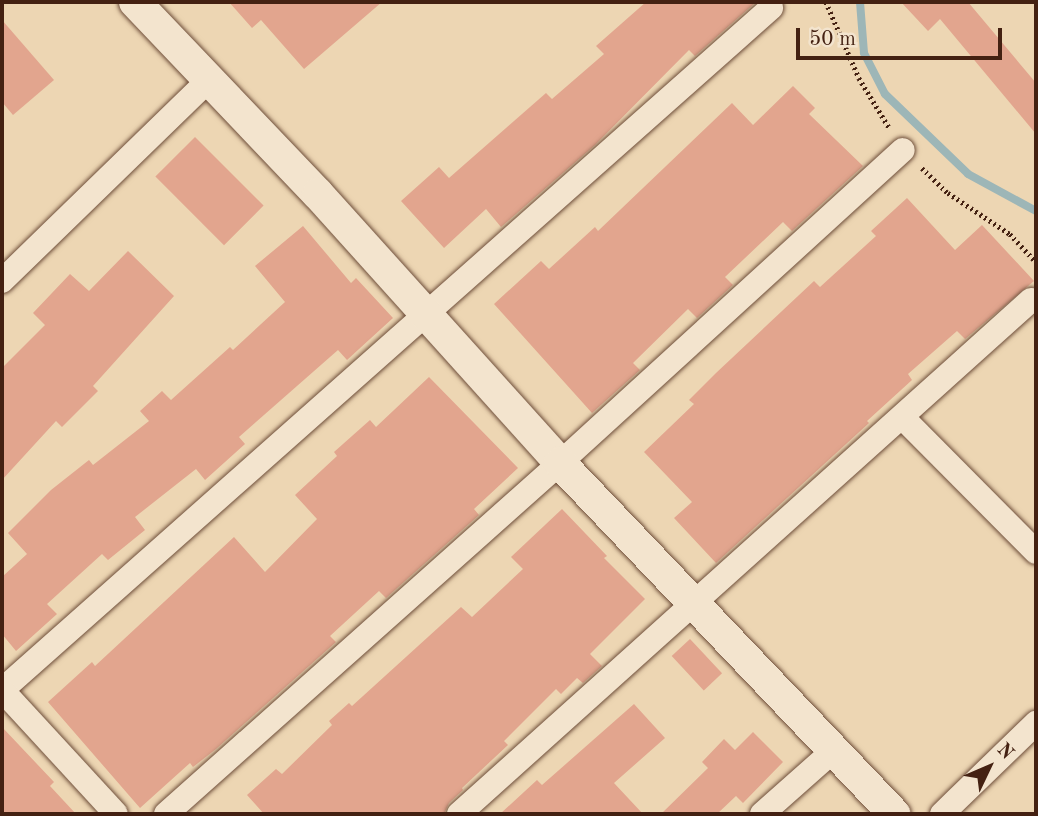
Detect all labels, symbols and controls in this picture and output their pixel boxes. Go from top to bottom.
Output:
scale bar [800,14,1006,58]
text: 50 m [809,29,856,50]
north arrow [954,732,1024,802]
text: N [993,740,1016,764]

